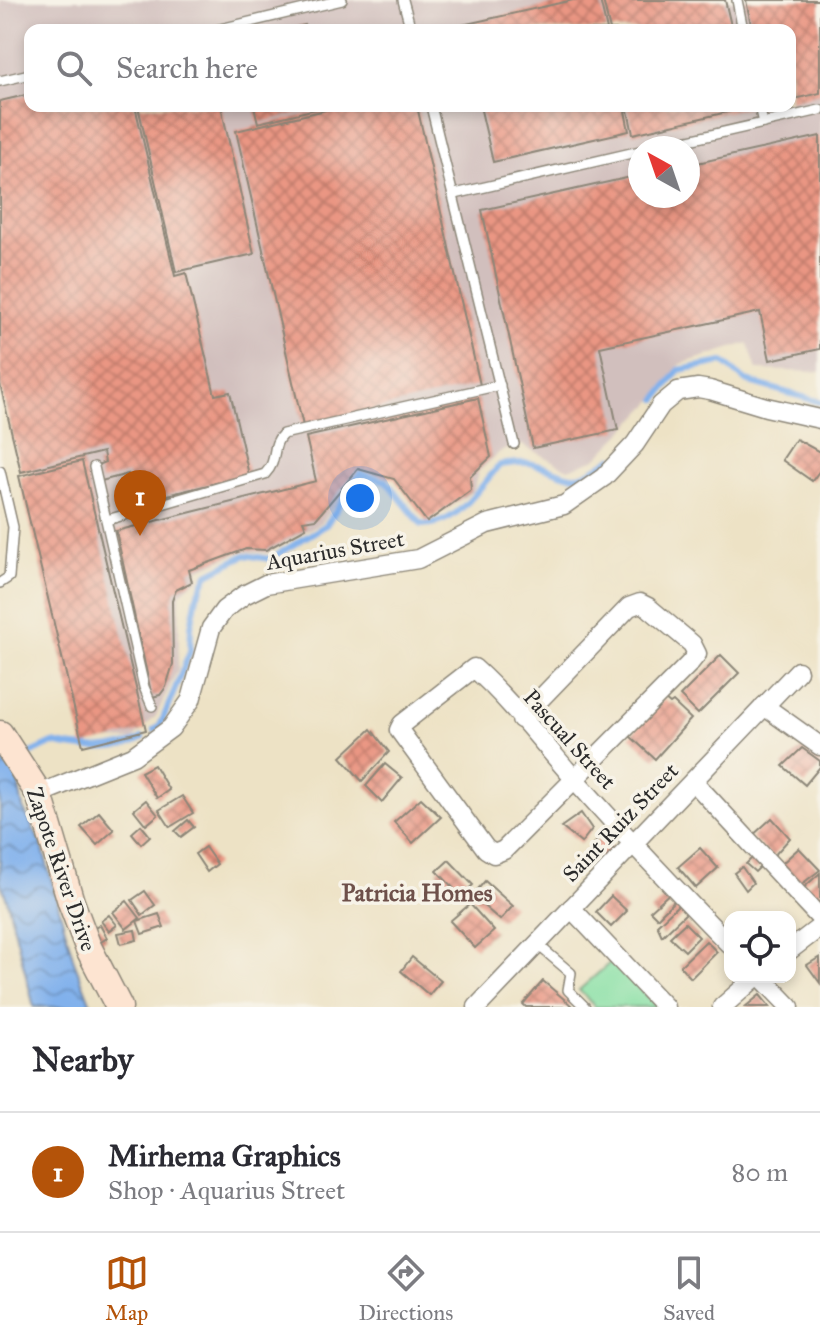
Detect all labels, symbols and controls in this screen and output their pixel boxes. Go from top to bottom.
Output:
search box [24,24,796,112]
icon: search [52,46,96,90]
text: Search here [116,50,258,86]
north arrow [628,136,700,208]
pin: 1 [114,470,166,536]
your location [340,478,380,518]
street label: Aquarius Street [263,525,406,576]
street label: Pascual Street [518,684,622,795]
street label: Saint Ruiz Street [557,757,684,887]
street label: Zapote River Drive [21,784,102,955]
district label: Patricia Homes [342,878,493,908]
map controls [724,911,796,983]
button: locate [724,911,796,983]
text: Nearby [32,1039,134,1080]
text: Mirhema Graphics [108,1138,341,1174]
text: 1 [53,1156,63,1188]
text: 80 m [732,1156,788,1188]
text: Shop · Aquarius Street [108,1174,345,1206]
tab: Map [105,1251,149,1326]
tab: Directions [358,1251,453,1326]
tab: Saved [663,1251,715,1326]

